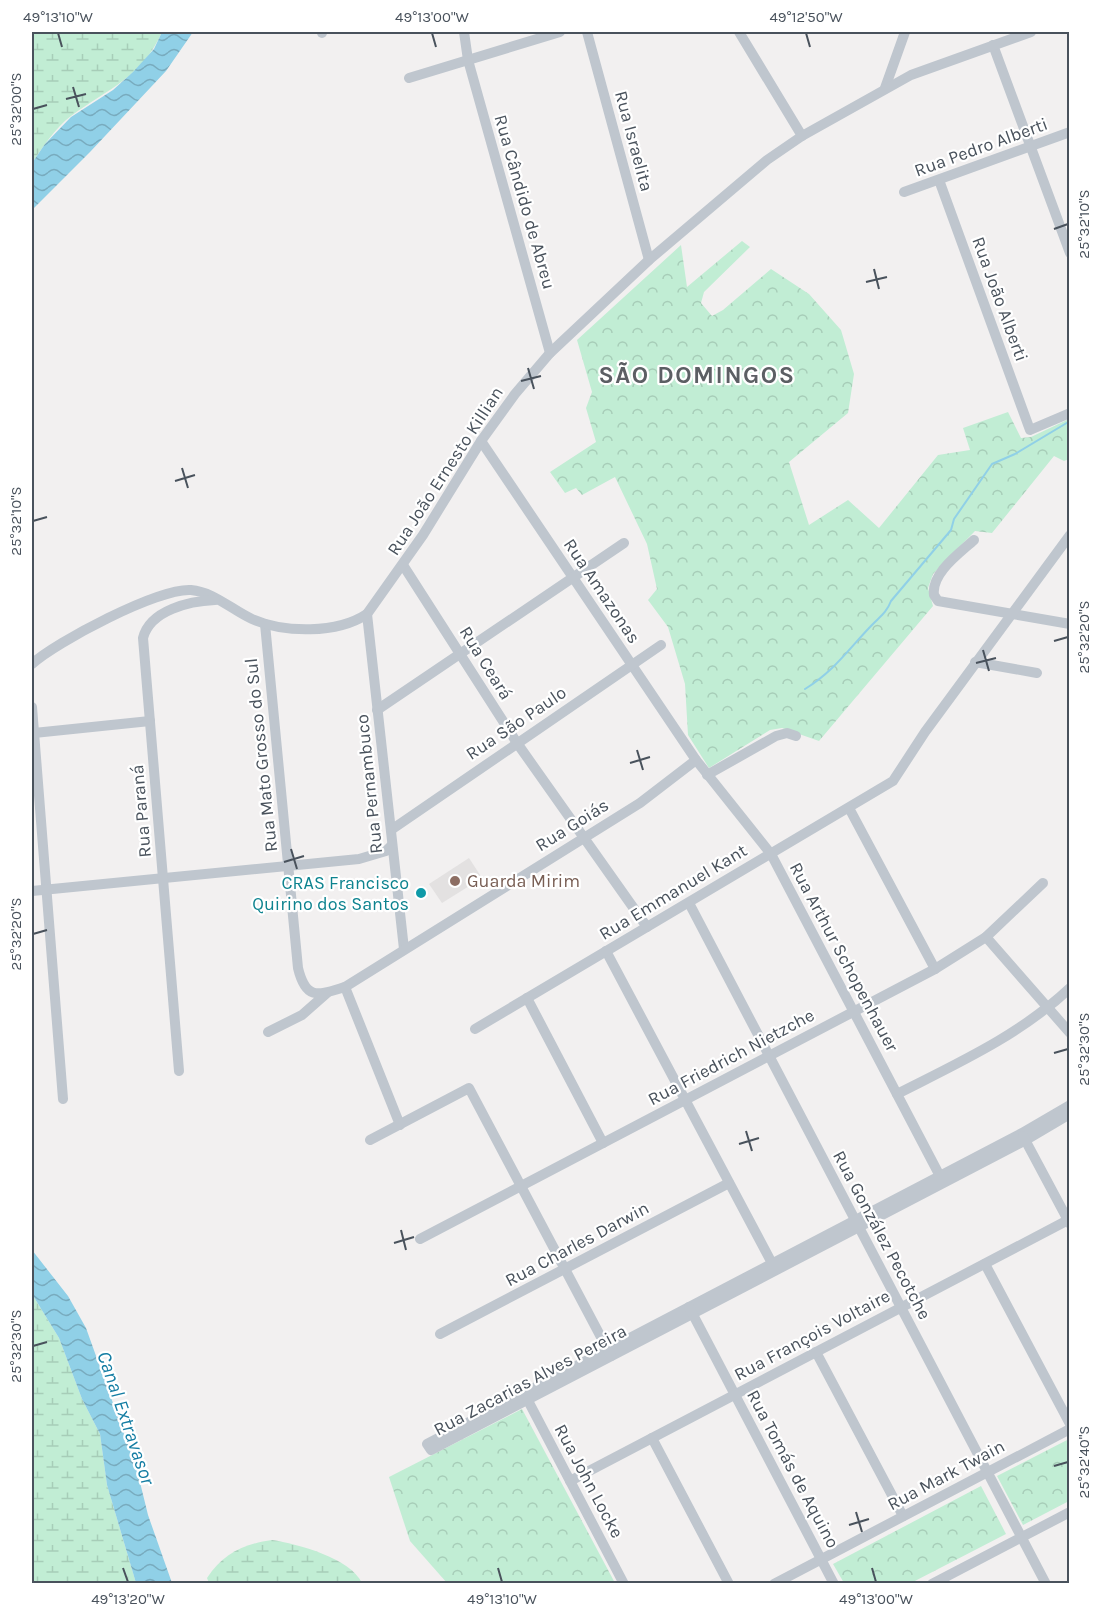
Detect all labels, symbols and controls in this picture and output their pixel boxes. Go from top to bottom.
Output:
text: 49°13'10"W [23,8,94,26]
text: 49°13'00"W [395,8,469,26]
text: 49°12'50"W [769,8,843,26]
text: 25°32'00"S [7,72,25,146]
street label: Rua Israelita [610,88,658,194]
street label: Rua Cândido de Abreu [490,112,560,292]
street label: Rua Pedro Alberti [911,113,1051,181]
text: 25°32'10"S [1075,189,1093,259]
street label: Rua João Alberti [967,234,1033,364]
district label: SÃO DOMINGOS [598,361,796,389]
street label: Rua João Ernesto Killian [382,382,508,560]
text: 25°32'10"S [7,486,25,556]
street label: Rua Amazonas [559,534,645,648]
text: 25°32'20"S [1075,600,1093,674]
street label: Rua Ceará [455,622,517,704]
street label: Rua Mato Grosso do Sul [240,657,282,853]
street label: Rua São Paulo [461,681,571,765]
street label: Rua Pernambuco [351,713,387,855]
street label: Rua Paraná [126,764,156,858]
street label: Rua Goiás [531,794,613,856]
street label: Rua Emmanuel Kant [595,839,751,945]
street label: Rua Arthur Schopenhauer [785,859,904,1056]
place label: Guarda Mirim [467,870,580,892]
place label: CRAS Francisco Quirino dos Santos [252,872,409,915]
marker: Guarda Mirim [448,874,462,888]
marker: CRAS Francisco Quirino dos Santos [414,886,428,900]
text: 25°32'20"S [7,897,25,971]
street label: Rua Friedrich Nietzche [644,1004,818,1110]
text: 25°32'30"S [1075,1012,1093,1086]
street label: Rua González Pecotche [828,1147,936,1323]
street label: Rua Charles Darwin [501,1197,653,1291]
street label: Rua François Voltaire [730,1285,894,1385]
text: 25°32'30"S [7,1309,25,1383]
street label: Rua Zacarias Alves Pereira [430,1320,630,1440]
water label: Canal Extravasor [92,1348,160,1489]
street label: Rua Tomás de Aquino [742,1386,844,1552]
street label: Rua John Locke [550,1420,628,1542]
text: 25°32'40"S [1075,1426,1093,1498]
street label: Rua Mark Twain [883,1435,1009,1515]
text: 49°13'20"W [91,1590,165,1608]
text: 49°13'10"W [467,1590,538,1608]
text: 49°13'00"W [839,1590,913,1608]

